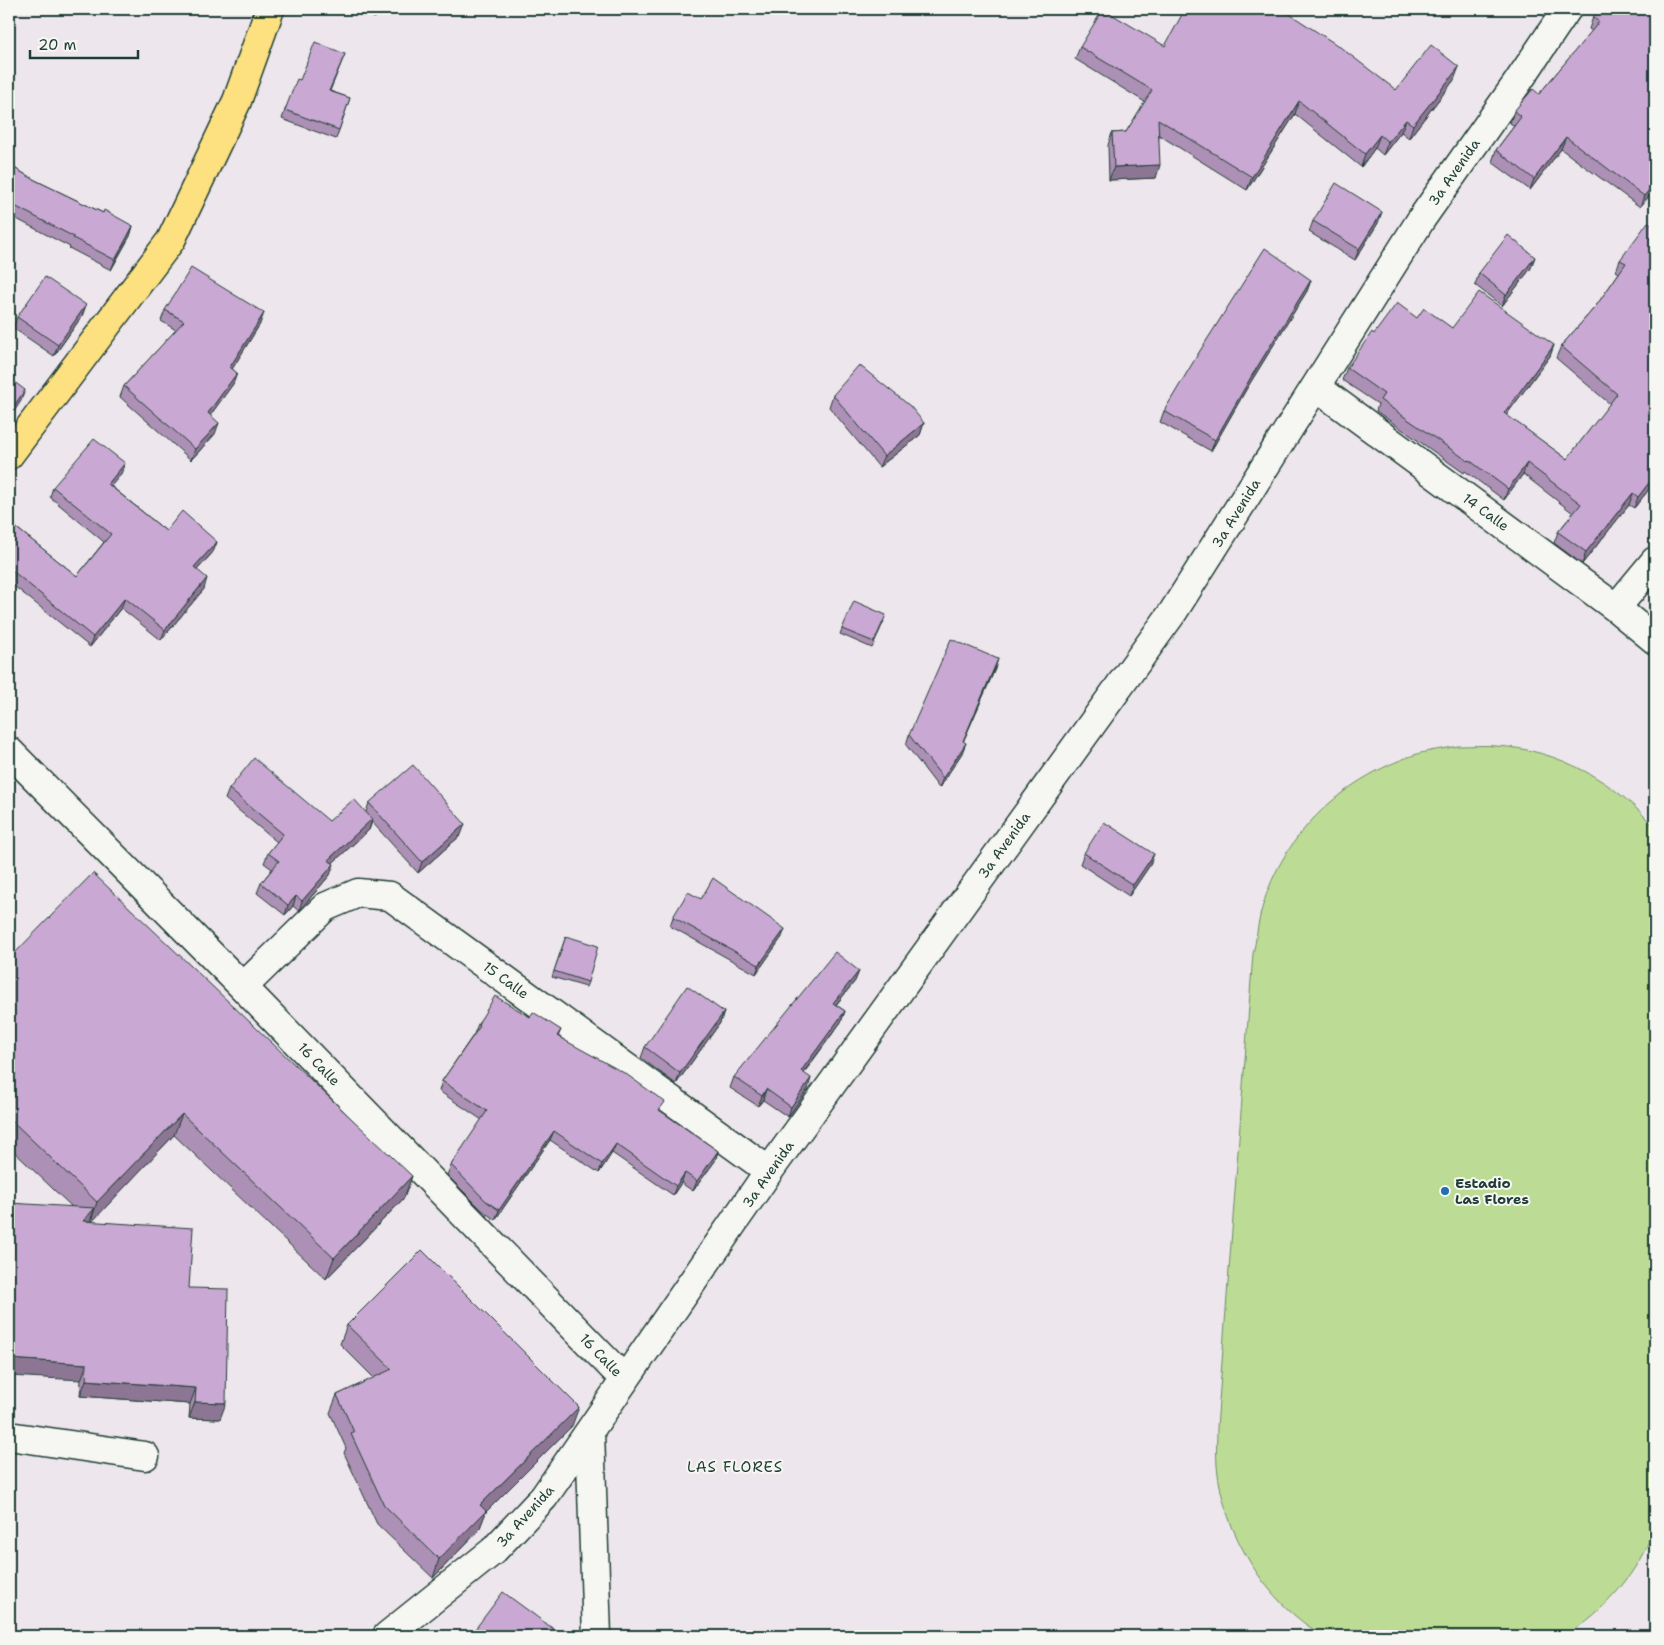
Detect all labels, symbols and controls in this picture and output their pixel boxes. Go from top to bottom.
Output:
scale bar [30,28,138,60]
text: 20 m [38,35,77,55]
street label: 3a Avenida [1424,135,1484,209]
street label: 3a Avenida [1208,475,1264,551]
street label: 14 Calle [1459,489,1513,535]
street label: 3a Avenida [974,808,1034,882]
street label: 15 Calle [480,957,532,1003]
street label: 16 Calle [294,1039,344,1089]
street label: 3a Avenida [738,1137,798,1211]
place label: Estadio Las Flores [1455,1174,1529,1208]
marker: Estadio Las Flores [1439,1185,1451,1197]
street label: 16 Calle [576,1330,626,1380]
district label: LAS FLORES [687,1457,783,1477]
street label: 3a Avenida [492,1481,558,1551]

